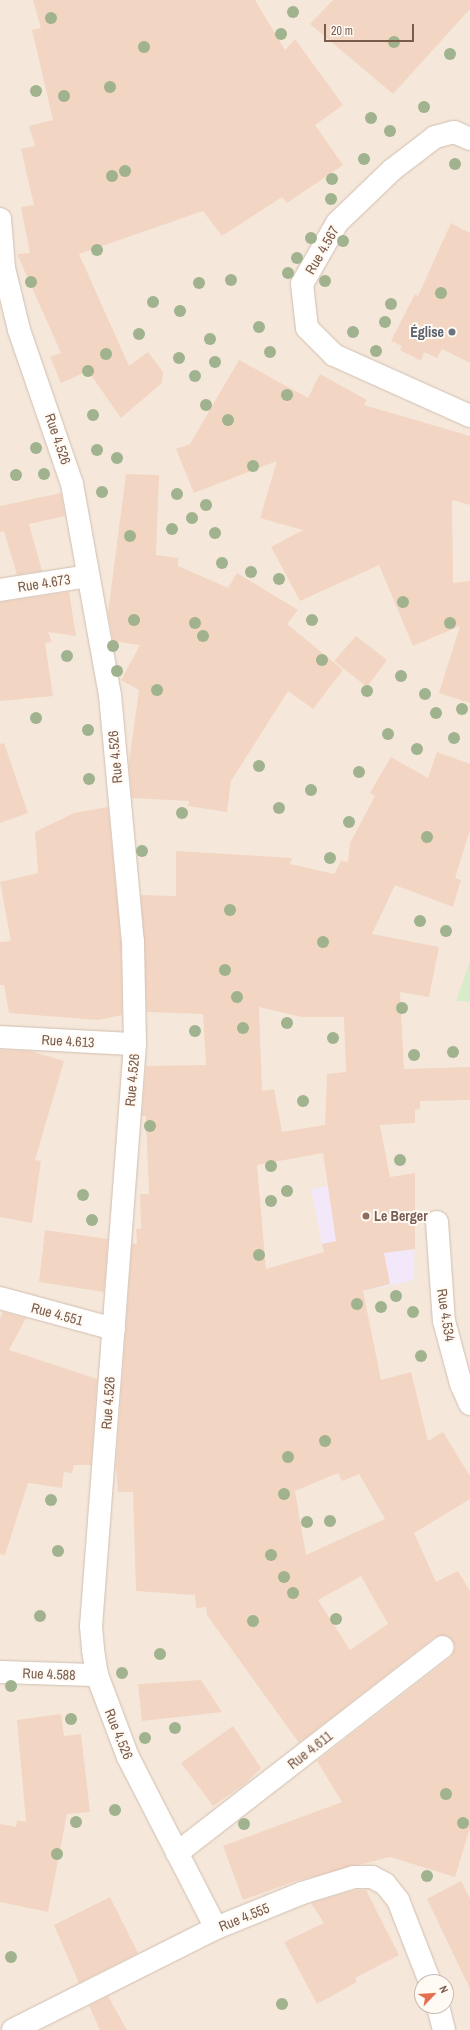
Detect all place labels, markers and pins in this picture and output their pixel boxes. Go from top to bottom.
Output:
place label: Église [410,324,444,340]
marker: Église [447,327,457,337]
place label: Le Berger [374,1208,428,1224]
marker: Le Berger [361,1211,371,1221]

